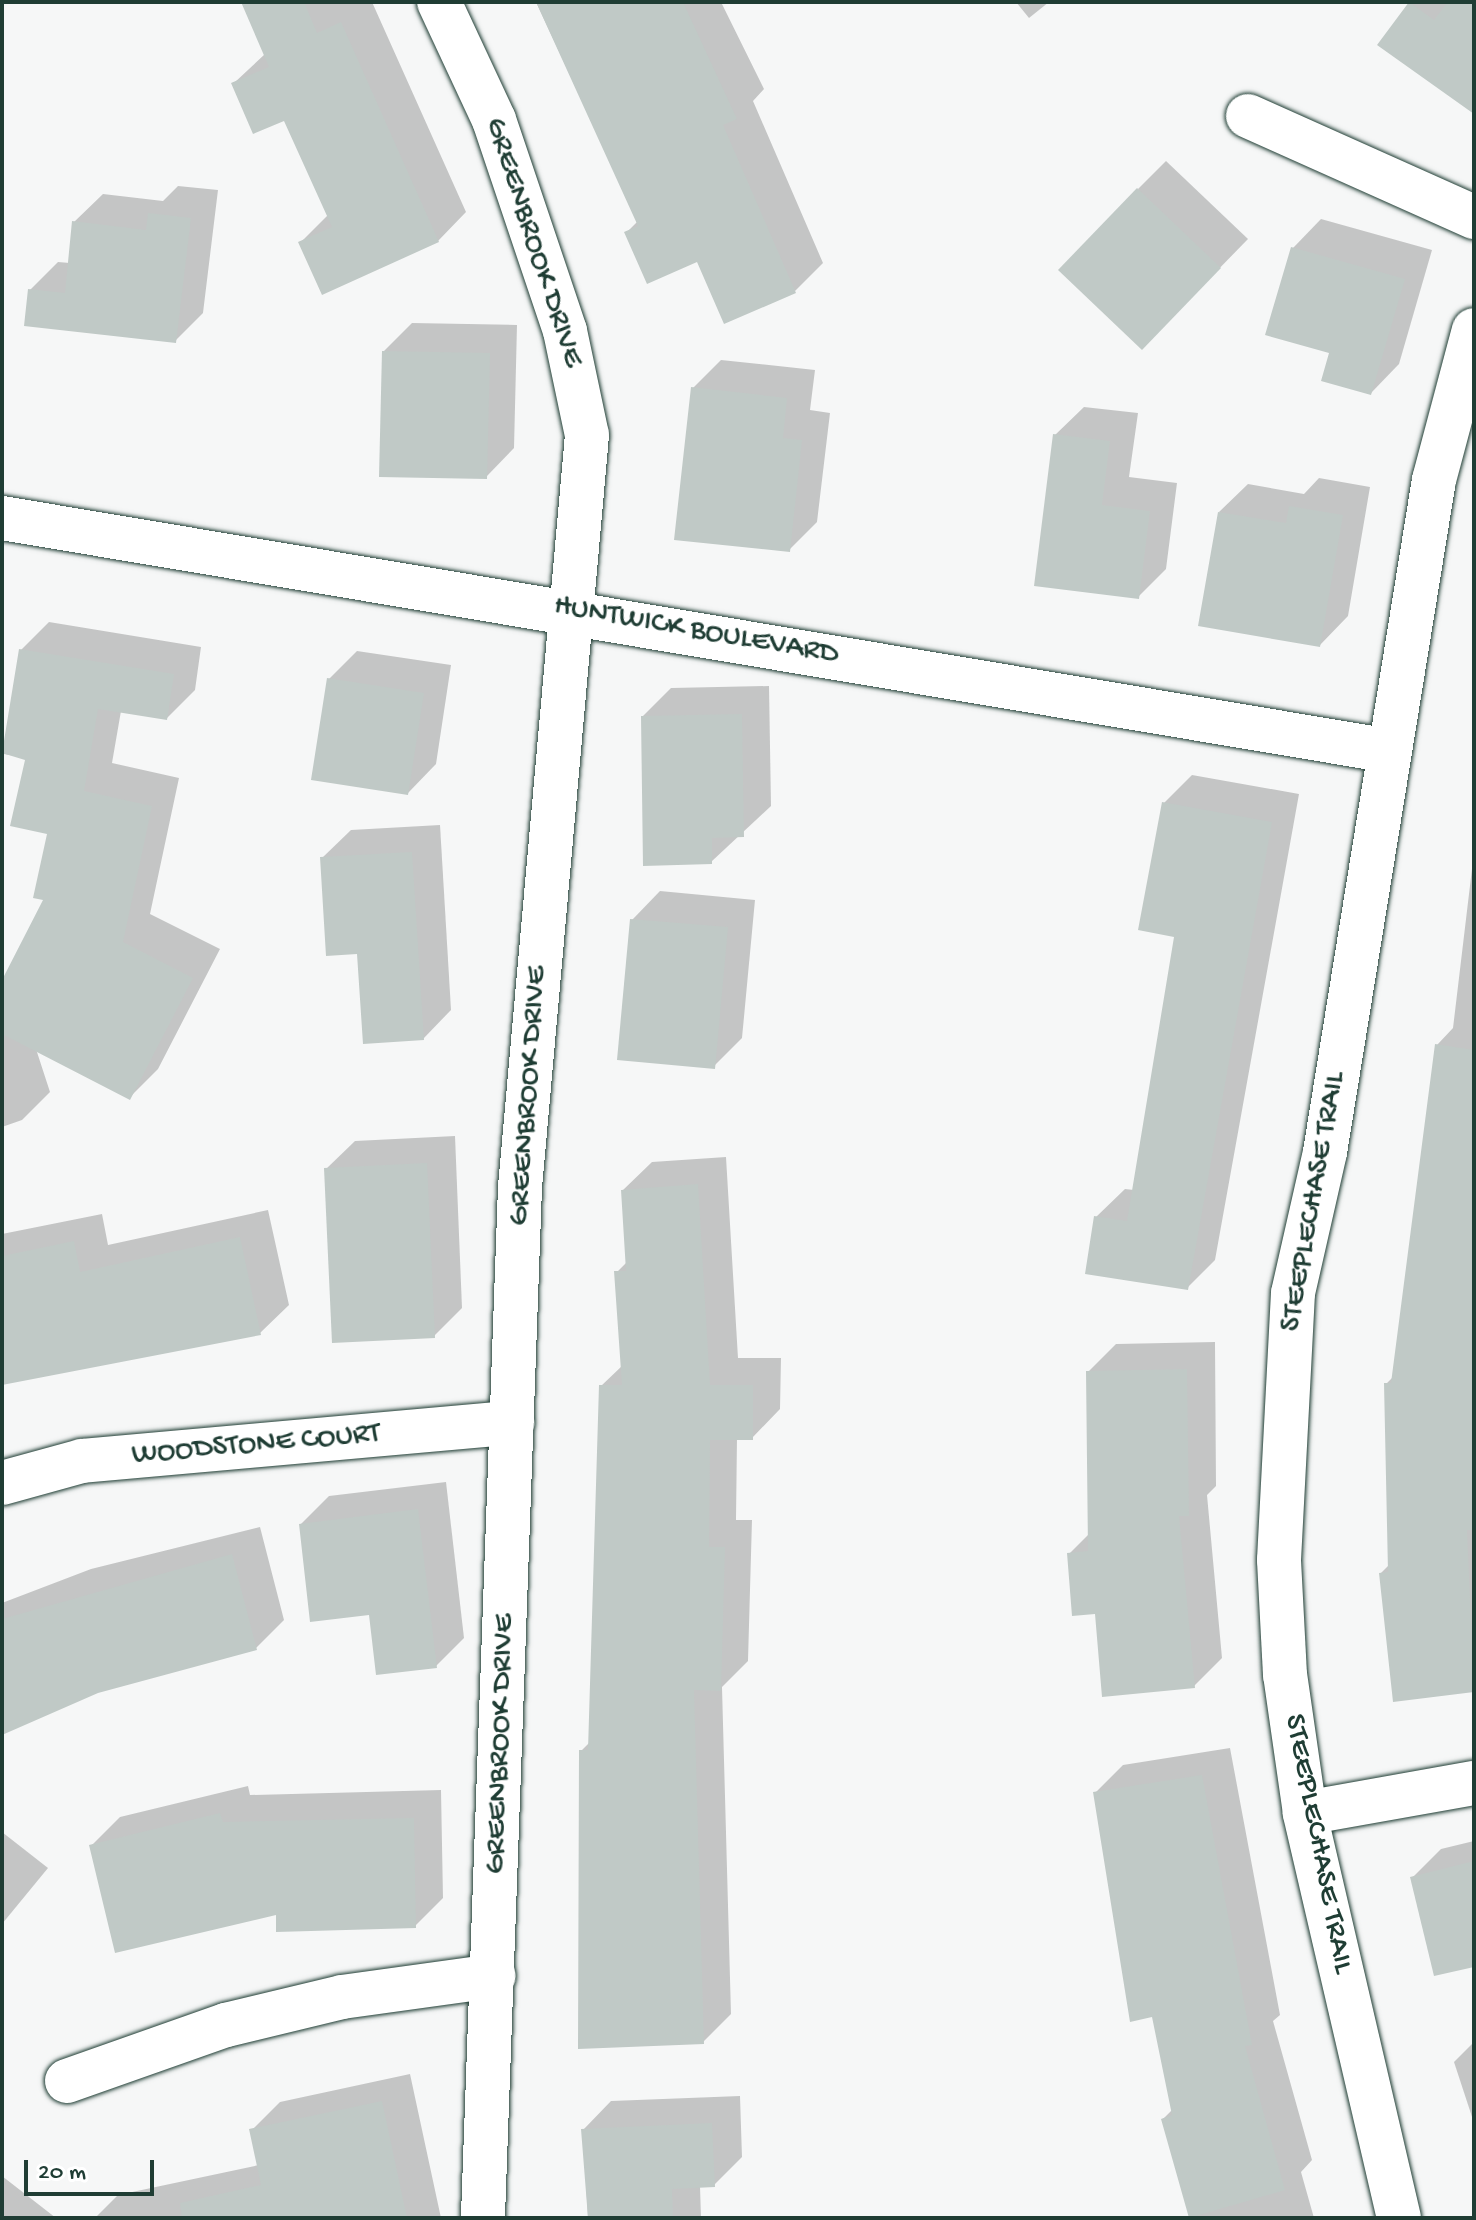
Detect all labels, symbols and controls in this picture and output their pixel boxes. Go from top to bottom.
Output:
street label: GREENBROOK DRIVE [475,114,589,372]
street label: HUNTWICK BOULEVARD [551,589,841,675]
street label: GREENBROOK DRIVE [503,965,557,1227]
street label: STEEPLECHASE TRAIL [1274,1069,1356,1335]
street label: WOODSTONE COURT [130,1417,382,1475]
street label: GREENBROOK DRIVE [479,1613,525,1875]
street label: STEEPLECHASE TRAIL [1274,1711,1360,1977]
scale bar [28,2144,158,2194]
text: 20 m [38,2159,86,2188]

